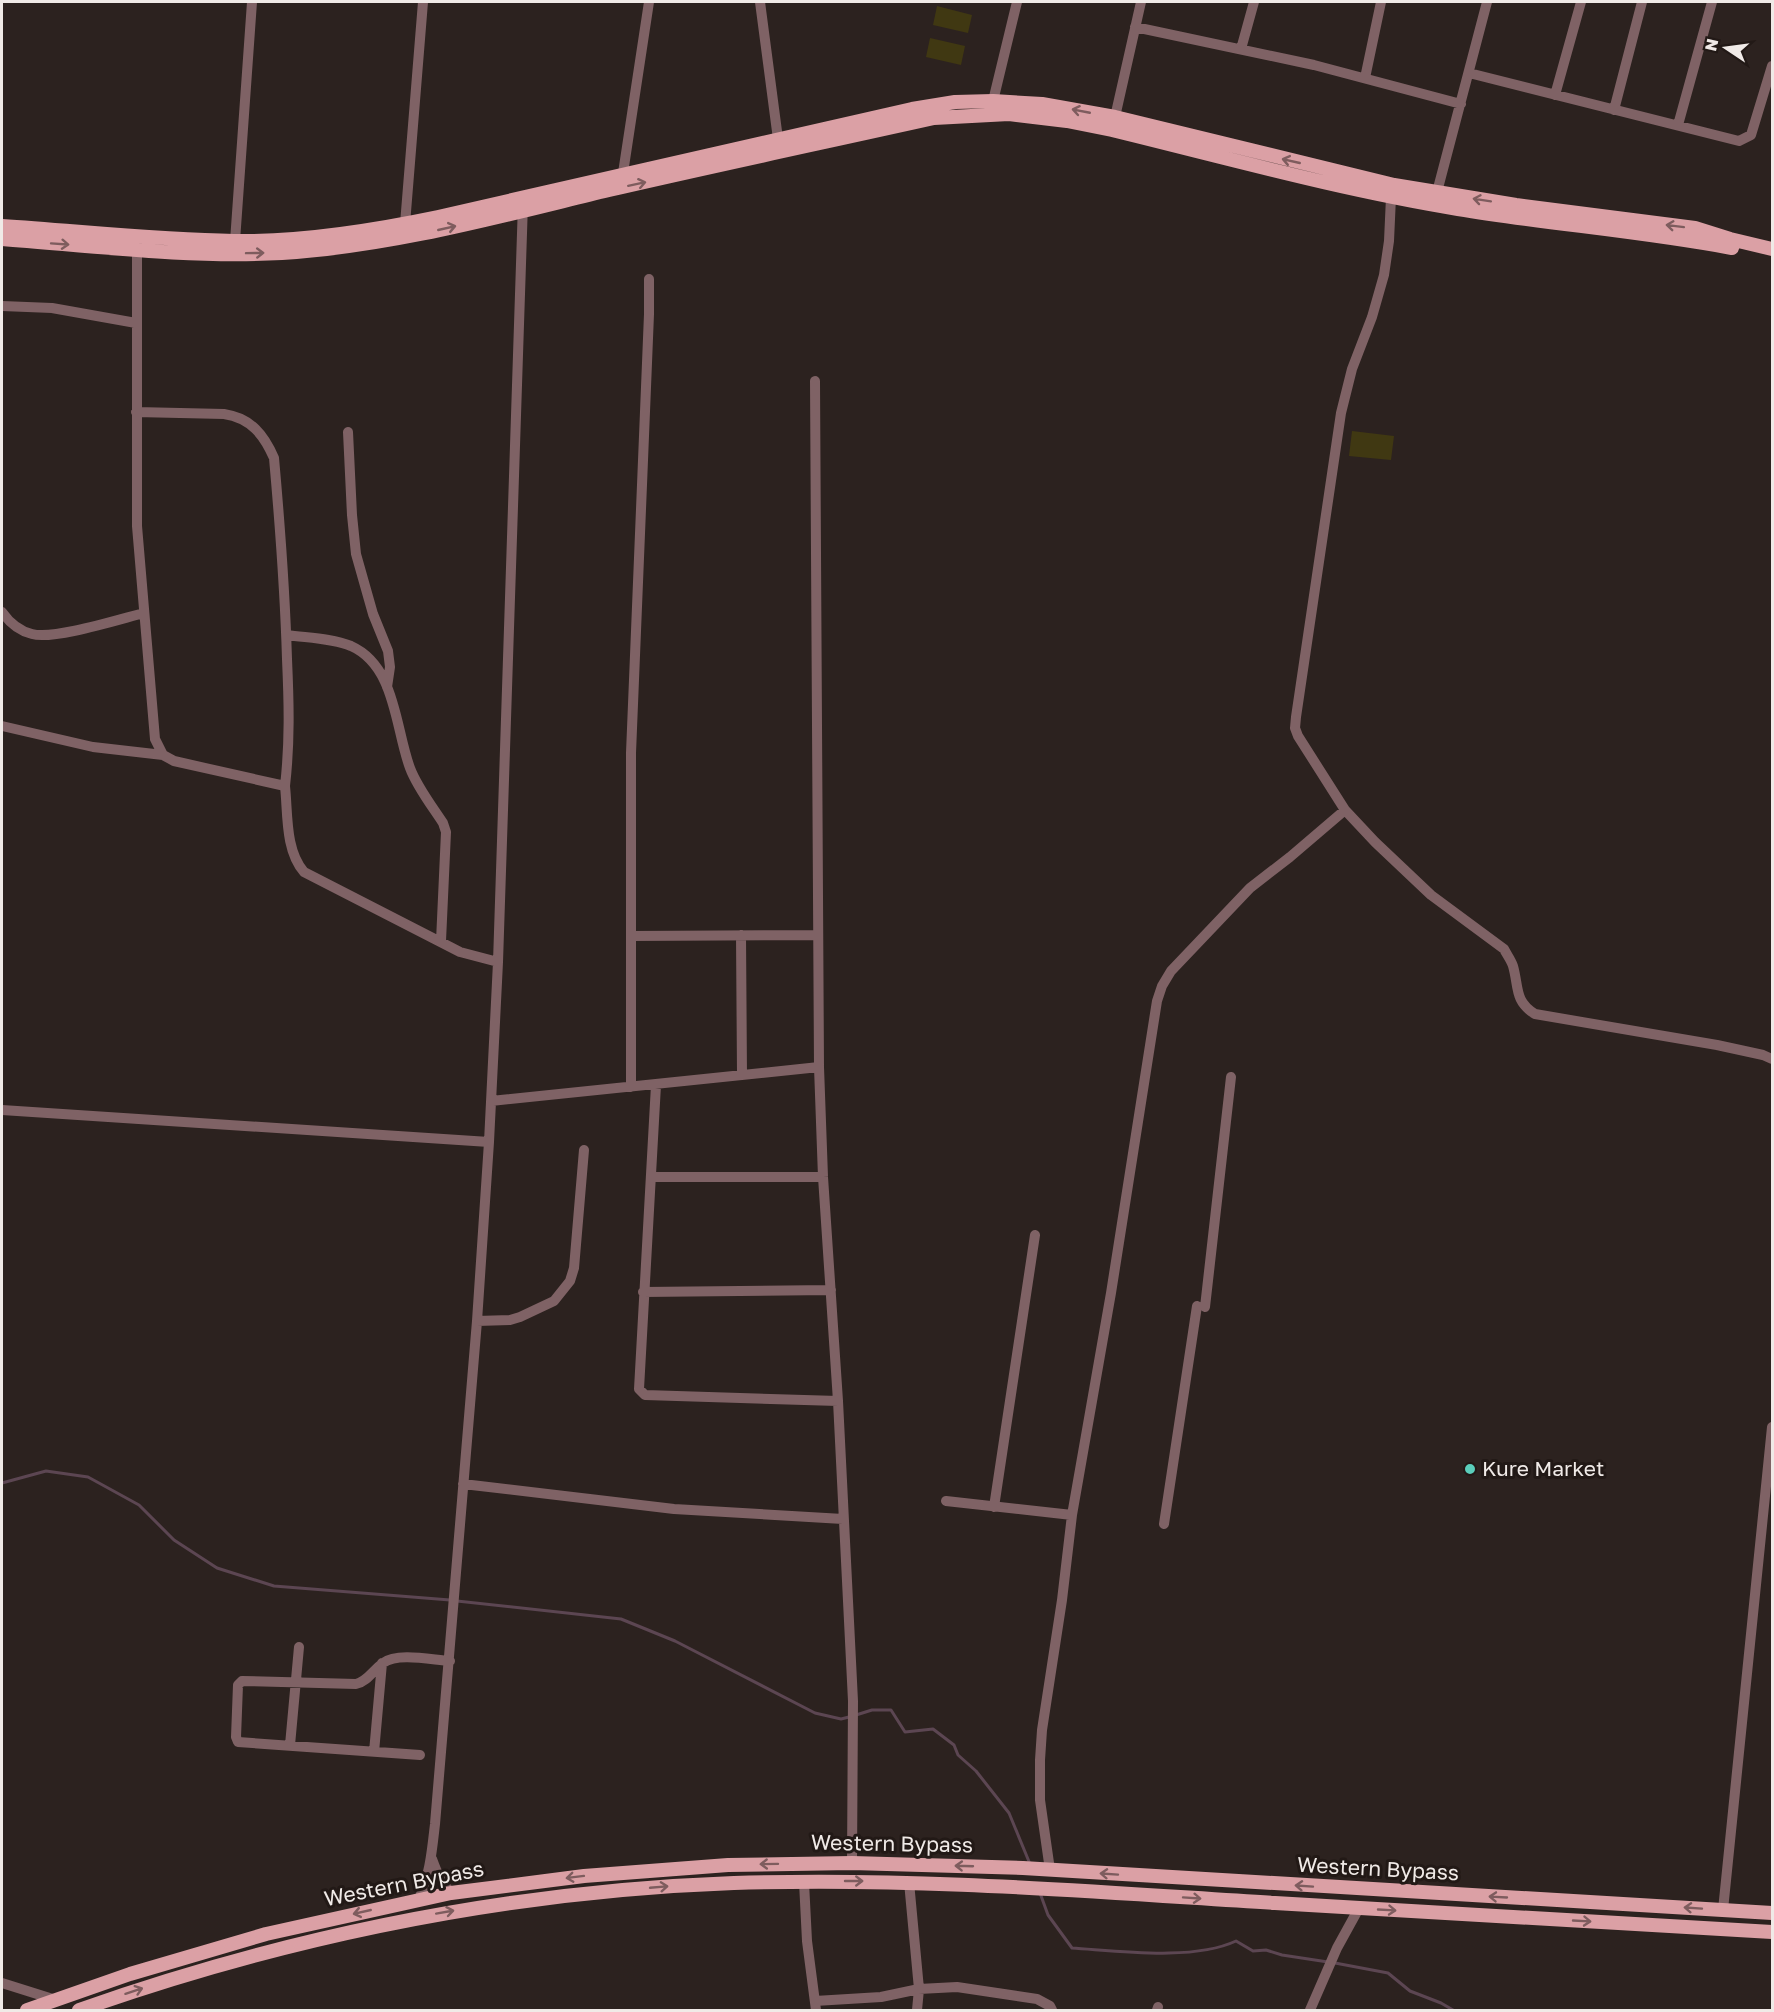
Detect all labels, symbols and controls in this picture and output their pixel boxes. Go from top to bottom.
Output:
north arrow [1696,18,1756,78]
text: N [1700,36,1722,53]
one-way arrow [1071,105,1091,116]
one-way arrow [1282,155,1301,167]
one-way arrow [628,177,647,189]
one-way arrow [1472,194,1492,205]
one-way arrow [1666,220,1685,231]
one-way arrow [438,221,457,233]
one-way arrow [49,239,69,250]
one-way arrow [244,247,264,259]
place label: Kure Market [1482,1455,1604,1481]
marker: Kure Market [1463,1462,1477,1476]
street label: Western Bypass [811,1829,973,1857]
street label: Western Bypass [1296,1851,1460,1885]
street label: Western Bypass [322,1855,486,1911]
one-way arrow [760,1858,780,1870]
one-way arrow [955,1861,975,1872]
one-way arrow [1100,1868,1120,1879]
one-way arrow [565,1872,585,1883]
one-way arrow [844,1875,864,1887]
one-way arrow [1294,1880,1314,1891]
one-way arrow [649,1881,669,1892]
one-way arrow [1489,1891,1509,1902]
one-way arrow [1182,1893,1202,1904]
one-way arrow [1684,1903,1704,1914]
one-way arrow [1376,1904,1396,1915]
one-way arrow [353,1906,372,1918]
one-way arrow [435,1907,454,1918]
one-way arrow [1571,1915,1591,1926]
one-way arrow [124,1985,143,1996]

